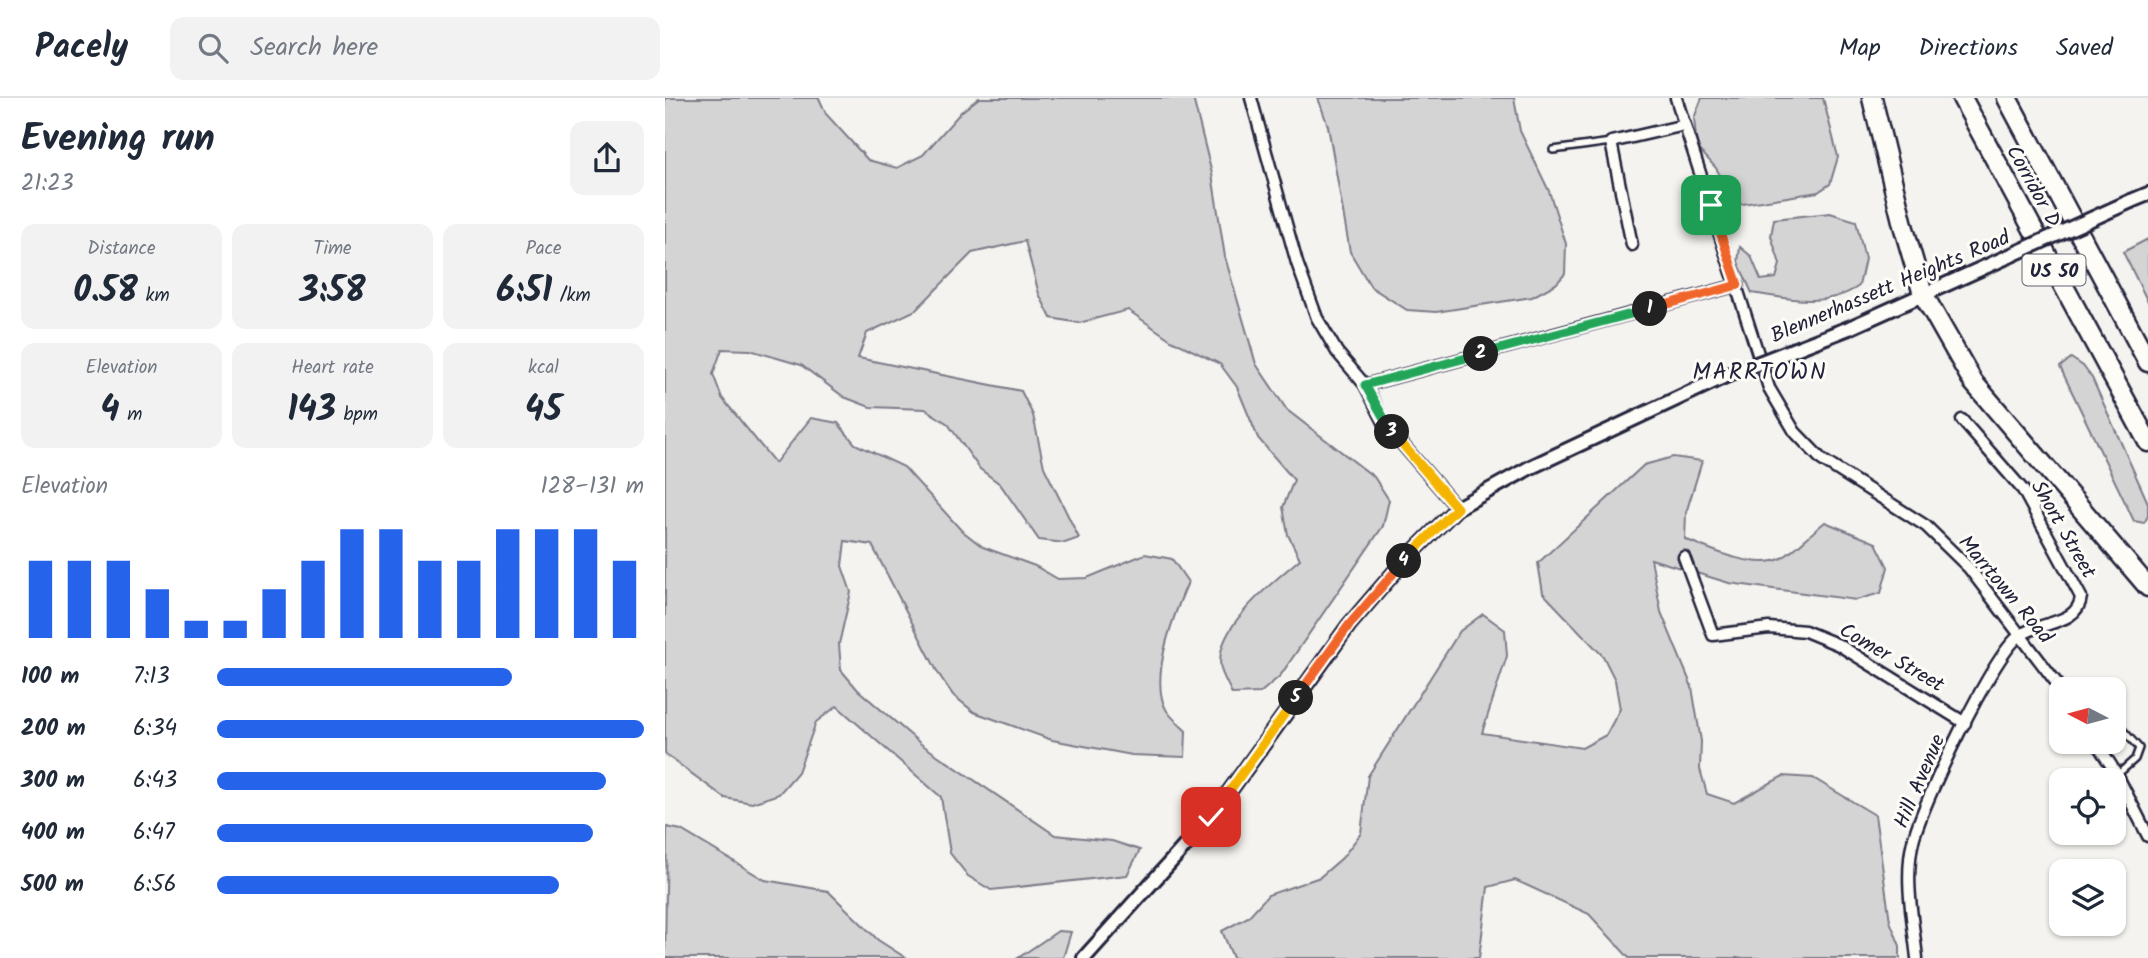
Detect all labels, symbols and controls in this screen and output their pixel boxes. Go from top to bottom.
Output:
search box [170,17,660,80]
text: Pacely [35,22,128,75]
text: Search here [250,27,378,69]
icon: search [194,29,232,67]
text: Map [1839,29,1881,68]
text: Directions [1919,29,2018,68]
text: Saved [2056,29,2113,68]
text: Evening run [21,110,215,170]
button: share [570,121,644,195]
street label: Corridor D [1996,139,2069,234]
text: 21:23 [21,166,74,202]
pin [1681,175,1741,235]
icon: arrive [1692,186,1730,224]
street label: Blennerhassett Heights Road [1766,222,2016,353]
text: Distance [87,234,156,264]
text: Time [313,234,352,264]
text: Pace [525,234,562,264]
road number: US 50 [2023,254,2085,286]
text: 0.58 [73,264,138,320]
text: 3:58 [299,264,366,320]
text: 6:51 [496,264,552,320]
text: km [138,281,170,311]
text: /km [552,281,591,311]
pin: 1 [1633,292,1667,326]
text: 1 [1647,293,1652,323]
pin: 2 [1463,336,1499,372]
text: 2 [1475,338,1486,368]
text: Elevation [86,353,157,383]
text: Heart rate [291,353,374,383]
text: kcal [528,353,559,383]
district label: MARRTOWN [1693,355,1827,391]
text: 4 [101,383,120,439]
text: 143 [287,383,336,439]
text: 45 [525,383,562,439]
text: m [120,400,142,430]
text: bpm [336,400,378,430]
pin: 3 [1375,414,1409,450]
text: 3 [1386,416,1397,446]
text: Elevation [21,469,108,505]
text: 128–131 m [540,469,644,505]
street label: Short Street [2021,474,2105,586]
street label: Marrtown Road [1949,528,2061,652]
pin: 4 [1387,544,1421,578]
text: 4 [1398,545,1409,575]
street label: Comer Street [1832,615,1951,702]
text: 100 m [21,659,79,695]
text: 7:13 [133,659,170,695]
north arrow [2049,677,2126,754]
map controls [2049,677,2126,936]
pin: 5 [1279,680,1313,716]
text: 5 [1291,682,1300,712]
text: 200 m [21,711,86,747]
text: 6:34 [133,711,177,747]
street label: Hill Avenue [1886,729,1955,834]
text: 300 m [21,763,85,799]
text: 6:43 [133,763,177,799]
button: locate [2049,768,2126,845]
pin [1181,787,1241,847]
icon: check [1192,798,1230,836]
text: 400 m [21,815,85,851]
text: 6:47 [133,815,175,851]
button: layers [2049,859,2126,936]
text: 500 m [21,867,84,903]
text: 6:56 [133,867,177,903]

